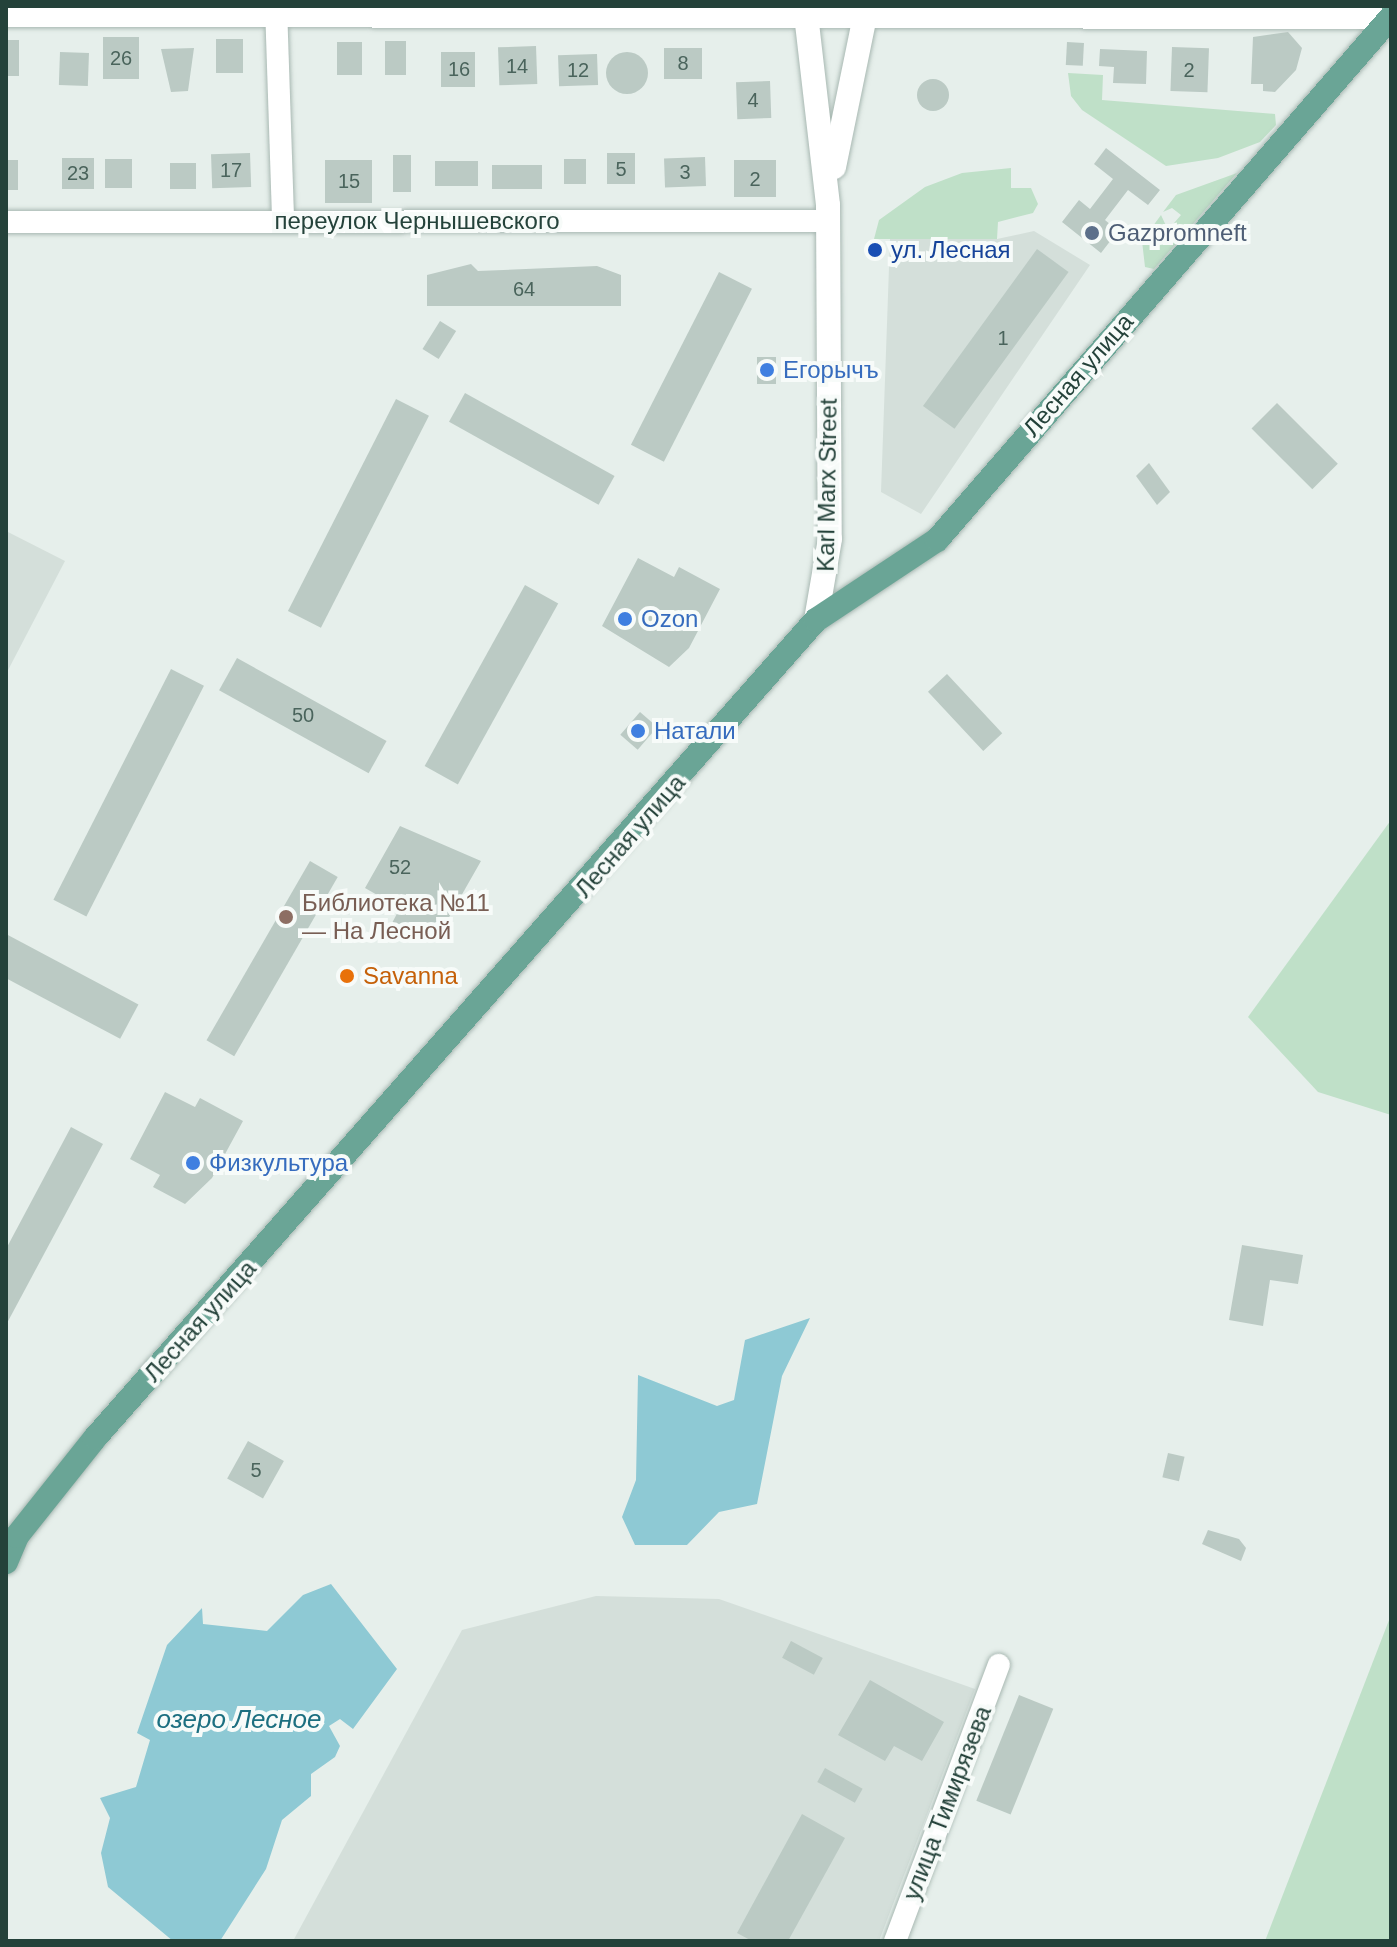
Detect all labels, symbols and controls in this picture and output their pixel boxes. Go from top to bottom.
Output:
house number: 26 [110,46,132,70]
house number: 8 [677,51,689,75]
house number: 14 [506,54,528,78]
house number: 16 [448,57,470,81]
house number: 12 [567,58,589,82]
house number: 2 [1183,58,1195,82]
house number: 4 [747,88,759,112]
house number: 5 [615,157,627,181]
house number: 17 [220,158,242,182]
house number: 3 [679,160,691,184]
house number: 23 [67,161,89,185]
house number: 2 [749,167,761,191]
house number: 15 [338,169,360,193]
street label: переулок Чернышевского [274,207,560,235]
place label: Gazpromneft [1108,219,1247,247]
marker: Gazpromneft [1083,224,1101,242]
place label: ул. Лесная [891,236,1011,264]
marker: ул. Лесная [866,241,884,259]
house number: 64 [513,277,535,301]
street label: Лесная улица [1017,308,1139,442]
house number: 1 [997,326,1009,350]
place label: Егорычъ [783,356,879,384]
marker: Егорычъ [758,361,776,379]
street label: Karl Marx Street [811,398,843,572]
place label: Ozon [641,605,698,633]
marker: Ozon [616,610,634,628]
house number: 50 [292,703,314,727]
place label: Натали [654,717,736,745]
marker: Натали [629,722,647,740]
street label: Лесная улица [569,769,691,903]
house number: 52 [389,855,411,879]
place label: Библиотека №11 — На Лесной [302,889,490,945]
marker: Библиотека №11 — На Лесной [277,908,295,926]
place label: Savanna [363,962,458,990]
marker: Savanna [338,967,356,985]
place label: Физкультура [209,1149,348,1177]
marker: Физкультура [184,1154,202,1172]
street label: Лесная улица [138,1254,262,1388]
house number: 5 [250,1458,262,1482]
street label: улица Тимирязева [897,1702,997,1904]
water label: озеро Лесное [157,1704,321,1736]

